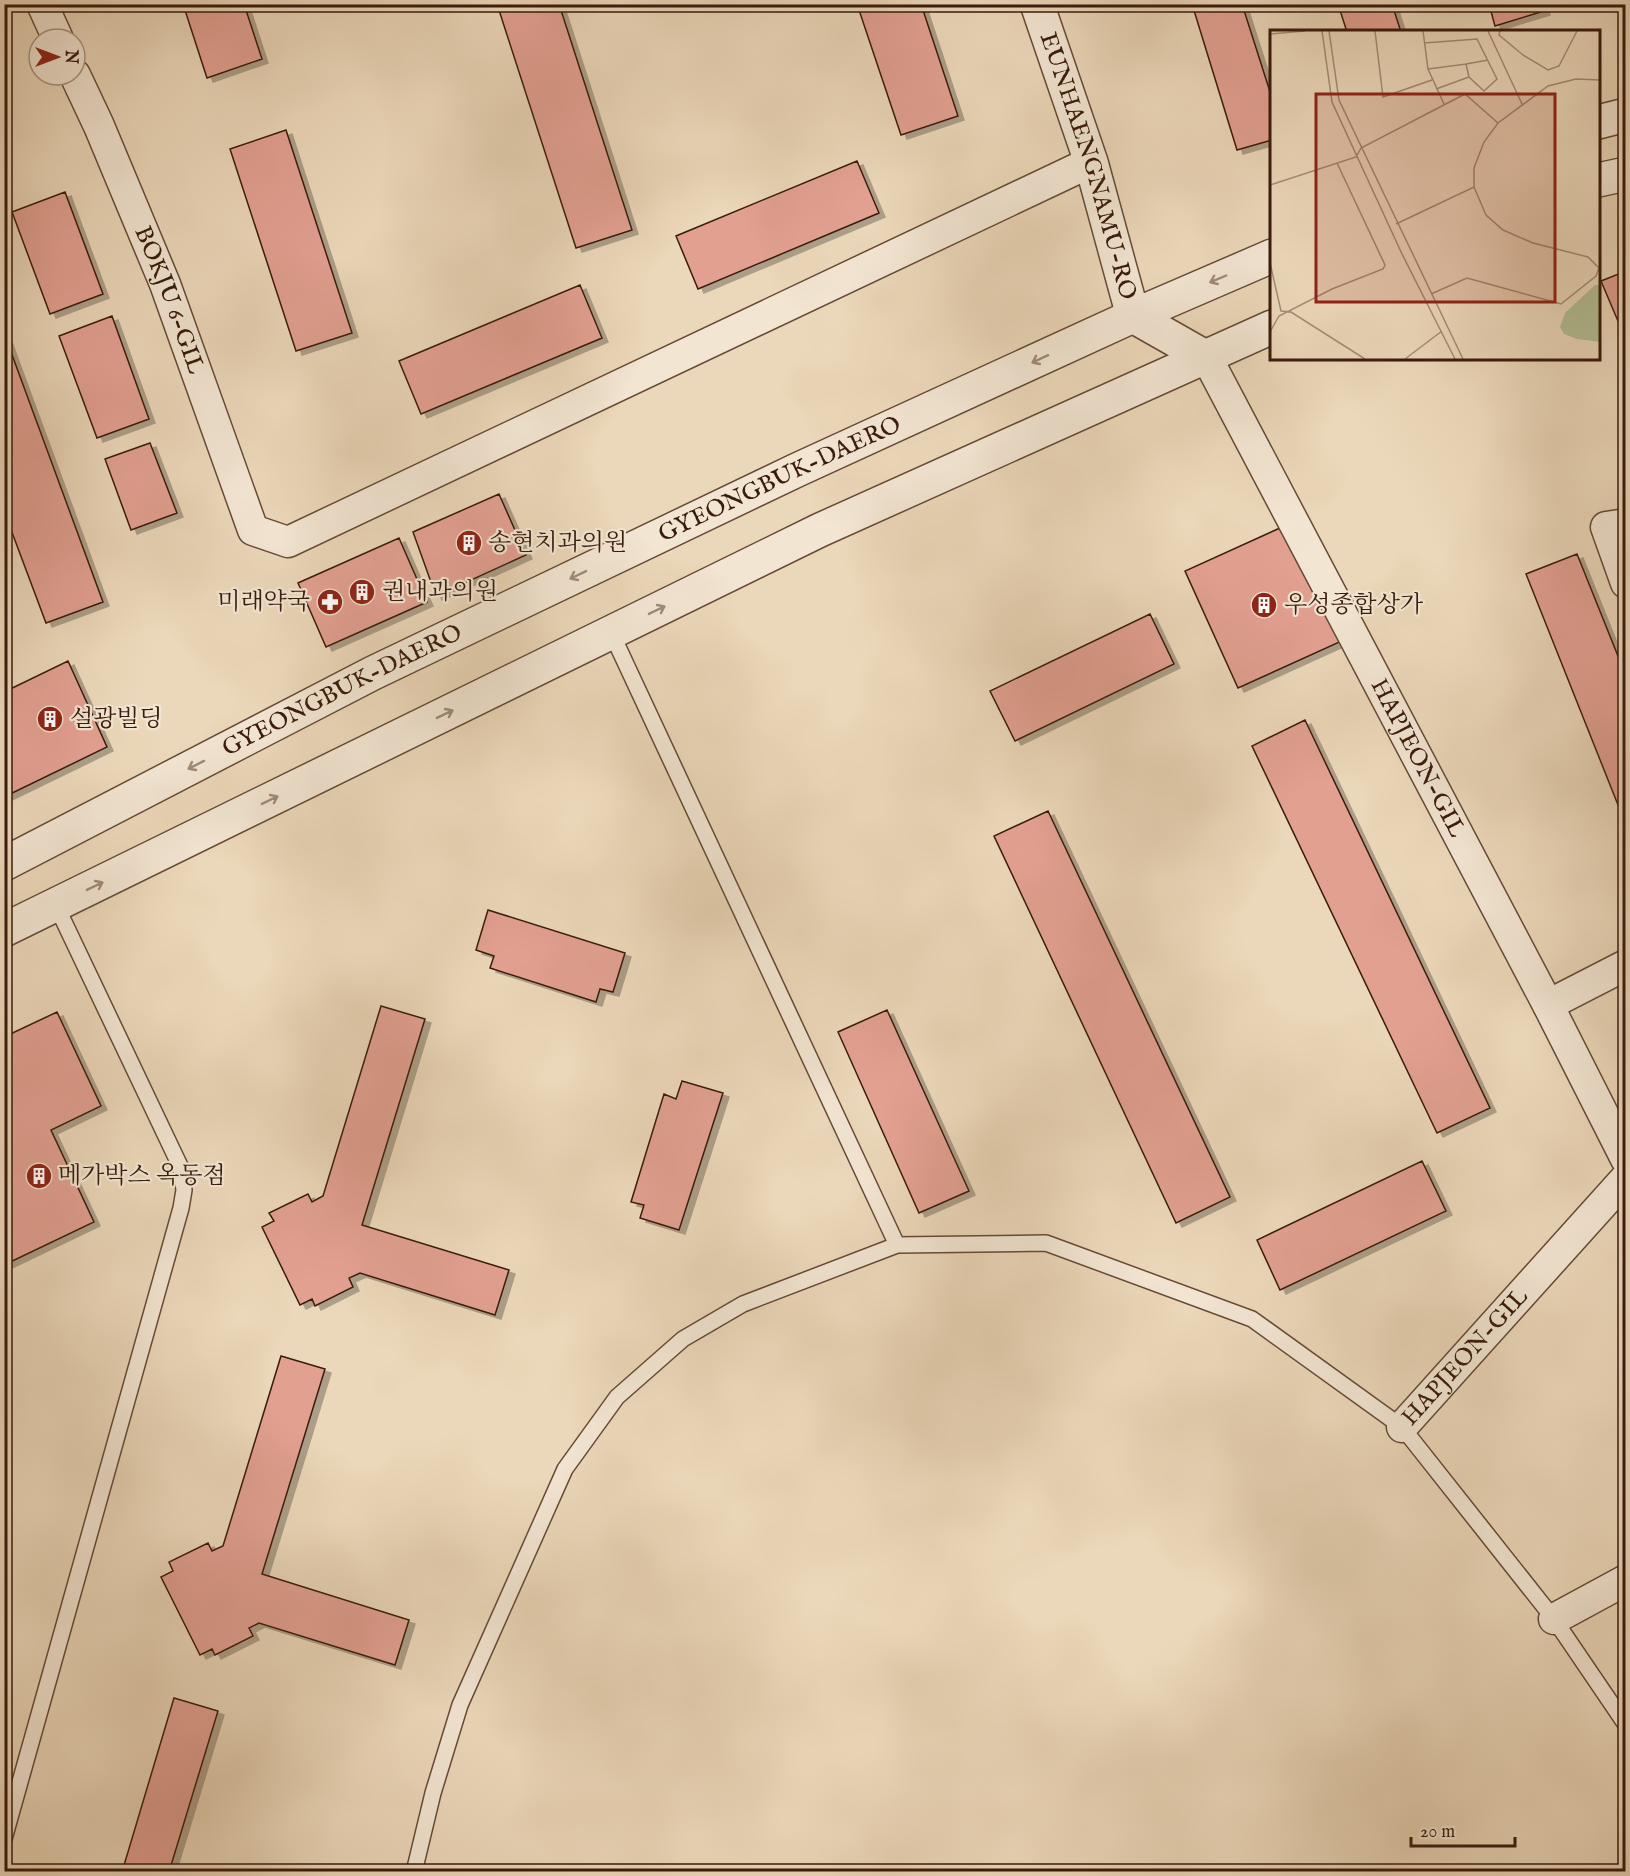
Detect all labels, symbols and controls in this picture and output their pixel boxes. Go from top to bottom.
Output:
north arrow [27,27,87,87]
street label: EUNHAENGNAMU-RO [1032,28,1143,303]
inset map [1270,30,1600,360]
text: N [60,49,80,64]
street label: BOKJU 6-GIL [127,221,212,379]
one-way arrow [1209,274,1227,286]
one-way arrow [1031,353,1049,365]
street label: GYEONGBUK-DAERO [653,409,906,550]
building icon: 송현치과의원 [454,528,484,558]
place label: 송현치과의원 [488,528,627,559]
one-way arrow [569,570,587,581]
building icon: 권내과의원 [347,577,377,607]
place label: 권내과의원 [382,577,498,608]
place label: 미래약국 [217,587,310,618]
pharmacy icon: 미래약국 [315,587,345,617]
building icon: 우성종합상가 [1249,590,1279,620]
place label: 우성종합상가 [1284,590,1423,621]
one-way arrow [648,603,666,615]
street label: GYEONGBUK-DAERO [217,617,467,764]
street label: HAPJEON-GIL [1363,673,1473,843]
building icon: 설광빌딩 [35,704,65,734]
place label: 설광빌딩 [70,704,163,735]
one-way arrow [435,708,453,720]
one-way arrow [188,759,206,771]
one-way arrow [260,794,278,806]
one-way arrow [85,880,103,891]
building icon: 메가박스 옥동점 [24,1161,54,1191]
place label: 메가박스 옥동점 [58,1161,226,1192]
street label: HAPJEON-GIL [1395,1281,1536,1433]
scale bar [1411,1810,1514,1848]
text: 20 m [1420,1821,1455,1844]

